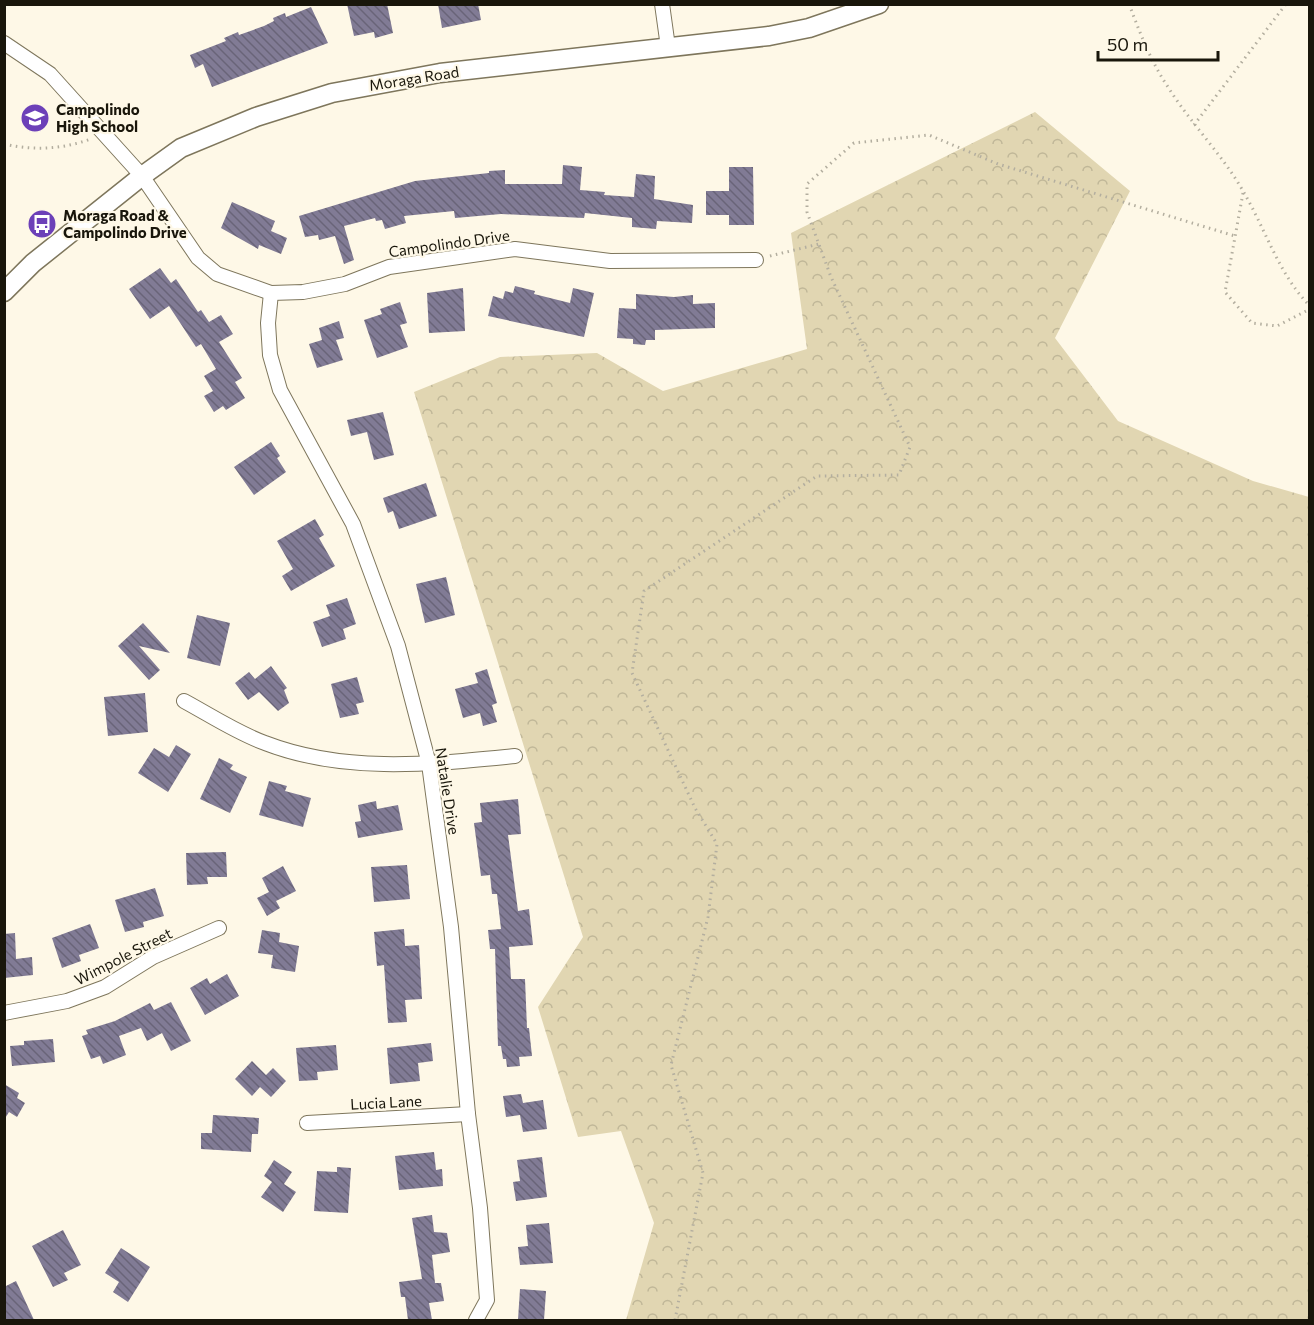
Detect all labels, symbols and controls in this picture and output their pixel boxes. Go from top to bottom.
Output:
scale bar [1098,24,1218,62]
text: 50 m [1107,33,1148,55]
street label: Moraga Road [368,62,460,94]
place label: Campolindo High School [56,100,140,135]
school or university icon: Campolindo High School [19,102,51,134]
place label: Moraga Road & Campolindo Drive [63,206,187,241]
bus stop icon: Moraga Road & Campolindo Drive [26,208,58,240]
street label: Campolindo Drive [387,226,511,260]
street label: Natalie Drive [432,746,464,836]
street label: Wimpole Street [71,924,175,988]
street label: Lucia Lane [350,1091,422,1113]

